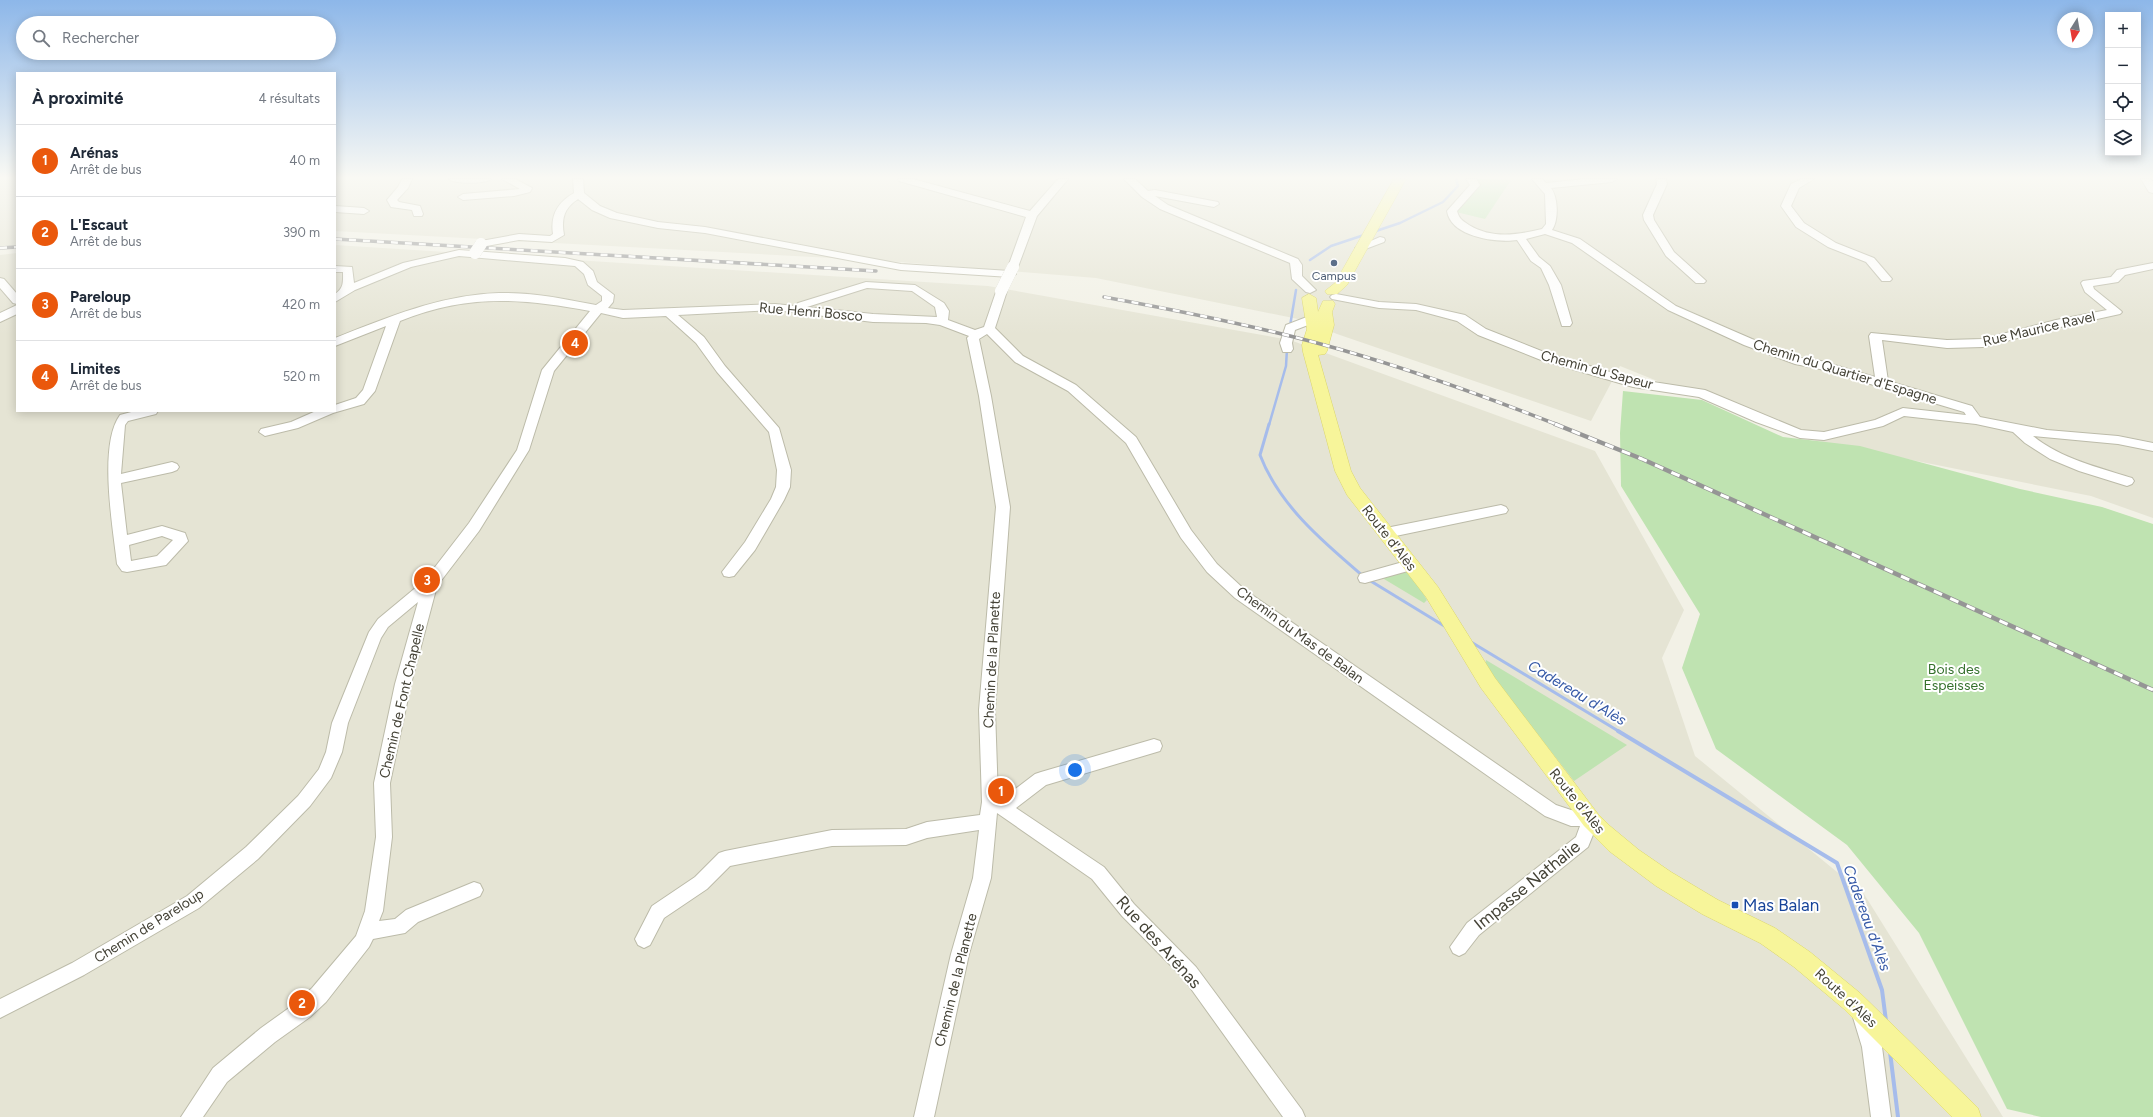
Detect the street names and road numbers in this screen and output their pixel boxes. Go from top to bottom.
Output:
street label: Rue Henri Bosco [758,299,864,325]
street label: Rue Maurice Ravel [1981,308,2097,350]
street label: Chemin du Quartier d'Espagne [1751,336,1939,408]
street label: Chemin du Sapeur [1539,347,1655,393]
street label: Route d'Alès [1358,502,1420,574]
street label: Chemin du Mas de Balan [1233,583,1367,687]
street label: Chemin de la Planette [980,591,1004,729]
street label: Chemin de Font Chapelle [376,622,428,780]
street label: Route d'Alès [1546,765,1608,837]
street label: Impasse Nathalie [1470,836,1584,934]
street label: Chemin de Pareloup [91,885,207,967]
street label: Rue des Arénas [1112,892,1206,992]
street label: Chemin de la Planette [931,911,981,1048]
street label: Route d'Alès [1811,965,1881,1031]

